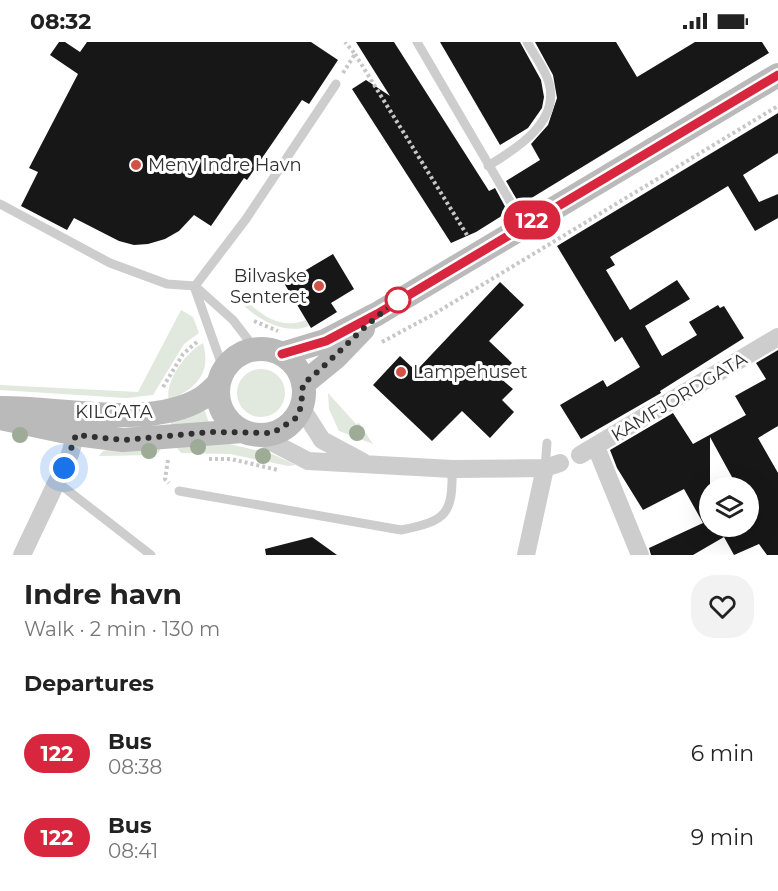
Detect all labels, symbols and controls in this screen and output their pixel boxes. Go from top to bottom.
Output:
text: 08:32 [30,8,91,35]
place label: Meny Indre Havn [148,154,302,176]
marker: Meny Indre Havn [129,158,143,172]
line badge: 122 [498,200,566,240]
text: 122 [515,208,549,233]
place label: Bilvaske Senteret [230,265,307,308]
marker: Bilvaske Senteret [312,279,326,293]
unlabelled marker [385,287,411,313]
street label: KAMFJORDGATA [607,348,751,446]
place label: Lampehuset [413,361,528,383]
marker: Lampehuset [394,365,408,379]
street label: KILGATA [75,401,153,423]
your location [49,453,79,483]
map controls [699,477,759,537]
button: layers [699,477,759,537]
button: heart [691,575,754,638]
text: Indre havn [24,577,182,611]
text: Walk · 2 min · 130 m [24,617,220,641]
text: Departures [24,670,154,697]
text: Bus [108,728,152,755]
text: 6 min [691,740,754,767]
text: 122 [40,741,74,766]
text: 08:38 [108,755,162,779]
text: Bus [108,812,152,839]
text: 9 min [691,824,754,851]
text: 122 [40,825,74,850]
text: 08:41 [108,839,158,863]

